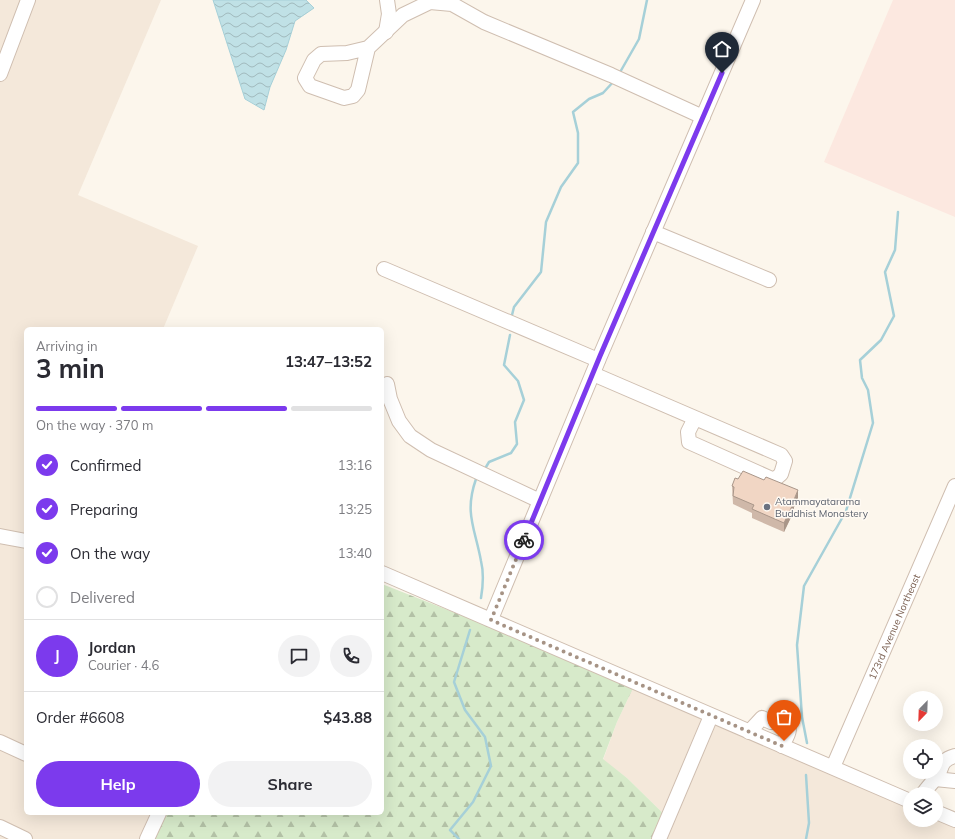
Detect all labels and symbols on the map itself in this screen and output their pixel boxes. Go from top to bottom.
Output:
pin [705,32,739,73]
place label: Atammayatarama Buddhist Monastery [775,495,869,520]
marker: Atammayatarama Buddhist Monastery [762,502,772,512]
courier [504,520,544,560]
street label: 173rd Avenue Northeast [865,571,923,682]
north arrow [903,691,943,731]
pin [767,700,801,741]

